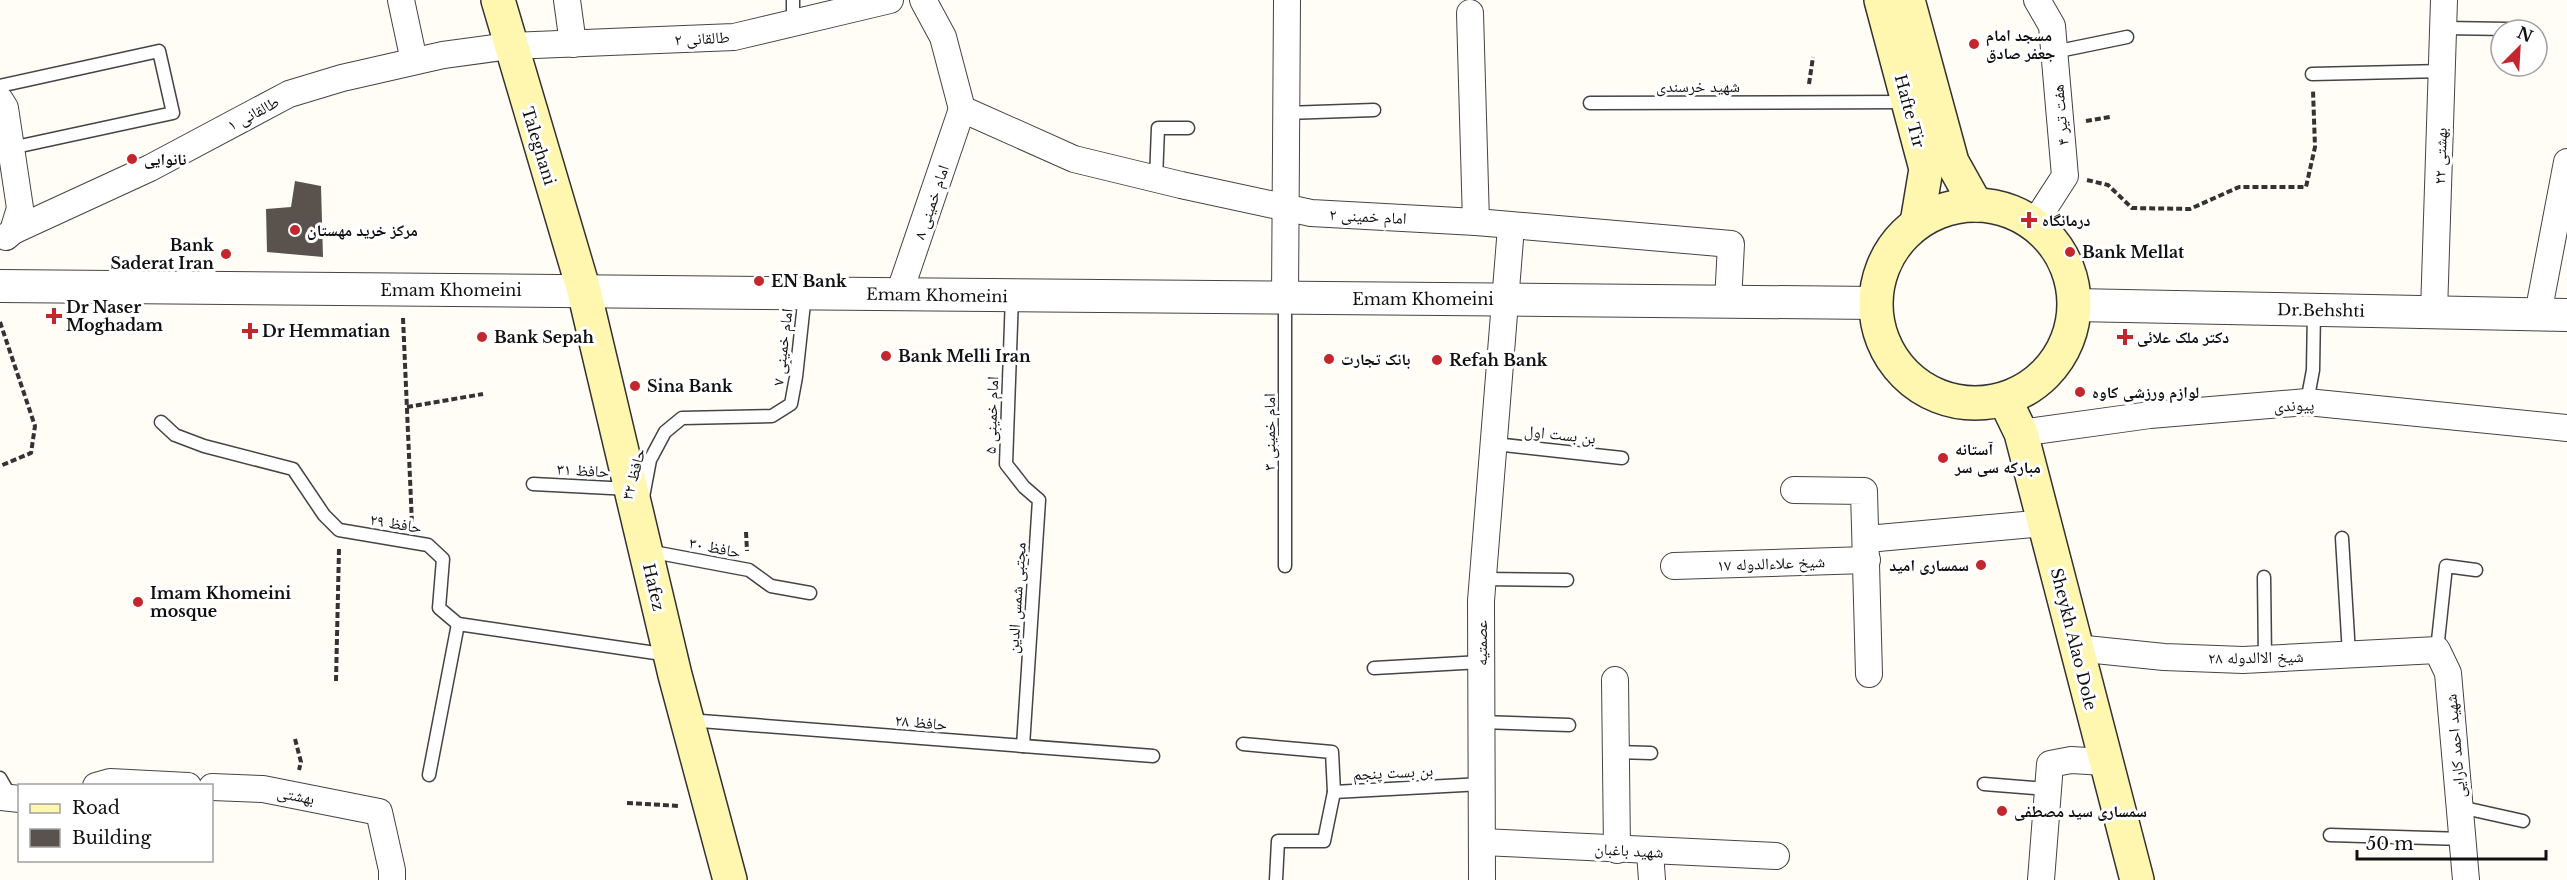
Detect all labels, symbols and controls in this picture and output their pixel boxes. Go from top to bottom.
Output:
north arrow [2489,18,2549,78]
text: N [2514,22,2536,46]
place label: مسجد امام جعفر صادق [1986,25,2055,63]
street label: طالقانی ۲ [674,27,730,50]
marker: مسجد امام جعفر صادق [1967,37,1981,51]
street label: Hafte Tir [1891,72,1929,150]
street label: شهید خرسندی [1656,76,1740,97]
street label: هفت تیر ۴ [2047,84,2073,146]
street label: طالقانی ۱ [224,91,283,136]
street label: Taleghani [518,105,560,188]
street label: بهشتی ۲۲ [2429,127,2452,185]
place label: نانوایی [144,149,186,169]
marker: نانوایی [125,152,139,166]
street label: امام خمینی ۸ [909,162,954,242]
street label: امام خمینی ۲ [1329,204,1407,229]
place label: درمانگاه [2042,210,2090,230]
marker: درمانگاه [2020,211,2038,229]
place label: مرکز خرید مهستان [307,220,418,240]
marker: مرکز خرید مهستان [288,223,302,237]
place label: Bank Saderat Iran [111,235,214,273]
place label: Bank Mellat [2082,242,2185,262]
marker: Bank Mellat [2063,245,2077,259]
marker: Bank Saderat Iran [219,247,233,261]
place label: EN Bank [771,271,847,291]
marker: EN Bank [752,274,766,288]
street label: Emam Khomeini [380,280,522,300]
street label: Emam Khomeini [866,284,1009,306]
street label: Emam Khomeini [1352,289,1494,309]
place label: Dr Naser Moghadam [66,297,163,335]
street label: Dr.Behshti [2277,299,2366,321]
street label: امام خمینی ۷ [767,307,798,387]
marker: Dr Naser Moghadam [47,309,61,323]
place label: Dr Hemmatian [262,321,390,341]
marker: Dr Hemmatian [243,324,257,338]
place label: Bank Sepah [494,327,595,347]
place label: دکتر ملک علائی [2137,327,2229,347]
marker: Bank Sepah [475,330,489,344]
marker: دکتر ملک علائی [2118,330,2132,344]
place label: Bank Melli Iran [898,346,1031,366]
marker: Bank Melli Iran [879,349,893,363]
place label: بانک تجارت [1341,349,1411,369]
place label: Refah Bank [1449,350,1548,370]
marker: بانک تجارت [1322,352,1336,366]
marker: Refah Bank [1430,353,1444,367]
place label: Sina Bank [647,376,733,396]
street label: امام خمینی ۵ [980,376,1003,454]
marker: Sina Bank [628,379,642,393]
place label: لوازم ورزشی کاوه [2092,382,2199,404]
marker: لوازم ورزشی کاوه [2073,385,2087,399]
street label: امام خمینی ۳ [1259,393,1280,471]
street label: پیوندی [2273,394,2315,417]
street label: بن بست اول [1523,420,1597,449]
place label: آستانه مبارکه سی سر [1954,439,2041,477]
street label: حافظ ۳۲ [617,446,649,502]
marker: آستانه مبارکه سی سر [1936,451,1950,465]
street label: حافظ ۳۱ [556,459,610,481]
street label: حافظ ۲۹ [369,509,423,537]
street label: حافظ ۳۰ [687,532,743,562]
street label: مجتبی شمس الدین [1002,542,1031,654]
street label: شیخ علاءالدوله ۱۷ [1717,551,1825,576]
place label: سمساری امید [1889,555,1969,575]
marker: سمساری امید [1974,558,1988,572]
street label: Hafez [639,561,669,613]
street label: Sheykh Alao Dole [2047,566,2101,712]
place label: Imam Khomeini mosque [150,583,291,621]
marker: Imam Khomeini mosque [131,595,145,609]
street label: عصمتیه [1471,620,1491,666]
street label: شیخ الاالدوله ۲۸ [2208,646,2304,669]
street label: شهید احمد کارایی [2440,693,2471,799]
street label: حافظ ۲۸ [894,710,948,734]
street label: بن بست پنجم [1352,760,1434,785]
street label: بهشتی [275,782,316,809]
legend [18,784,213,862]
text: Road [72,797,120,819]
place label: سمساری سید مصطفی [2014,801,2147,821]
marker: سمساری سید مصطفی [1995,804,2009,818]
scale bar [2357,823,2546,861]
text: Building [72,827,151,849]
text: 50 m [2366,833,2414,855]
street label: شهید باغبان [1594,838,1664,863]

